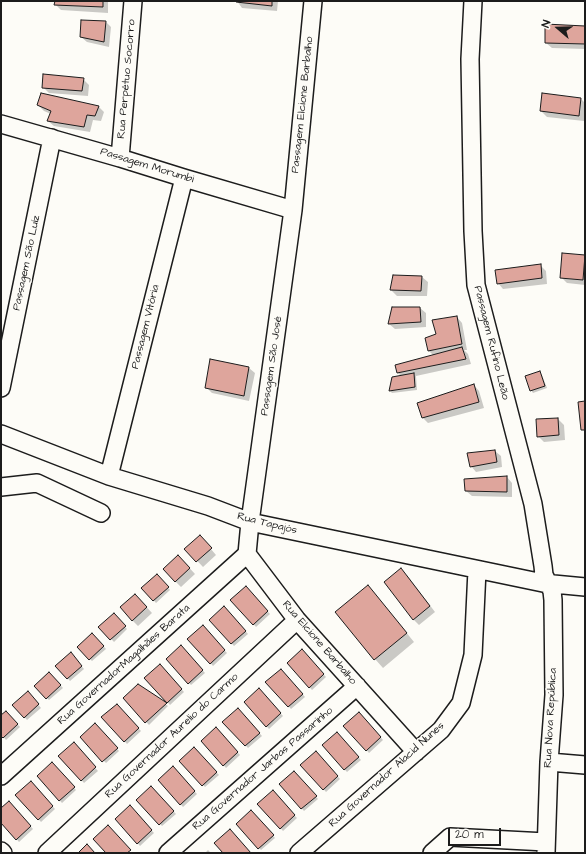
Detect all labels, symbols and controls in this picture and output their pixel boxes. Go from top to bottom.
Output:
north arrow [538,8,578,48]
text: N [538,18,554,30]
street label: Rua Perpétuo Socorro [115,19,139,139]
street label: Passagem Elcione Barbalho [289,36,317,174]
street label: Passagem Morumbi [99,145,195,187]
street label: Passagem São Luíz [10,214,44,312]
street label: Passagem Vitória [129,284,163,370]
street label: Passagem Rufino Leão [470,285,512,401]
street label: Passagem São José [258,315,286,417]
street label: Rua Tapajós [236,510,298,538]
street label: Rua Elcione Barbalho [279,598,359,688]
street label: Rua GovernadorMagalhães Barata [55,602,193,728]
street label: Rua Nova República [542,668,560,768]
street label: Rua Governador Aurelio do Carmo [103,671,241,801]
street label: Rua Governador Jarbas Passarinho [190,704,336,834]
street label: Rua Governador Alacid Nunes [327,720,447,830]
scale bar [450,820,503,846]
text: 20 m [455,826,484,843]

